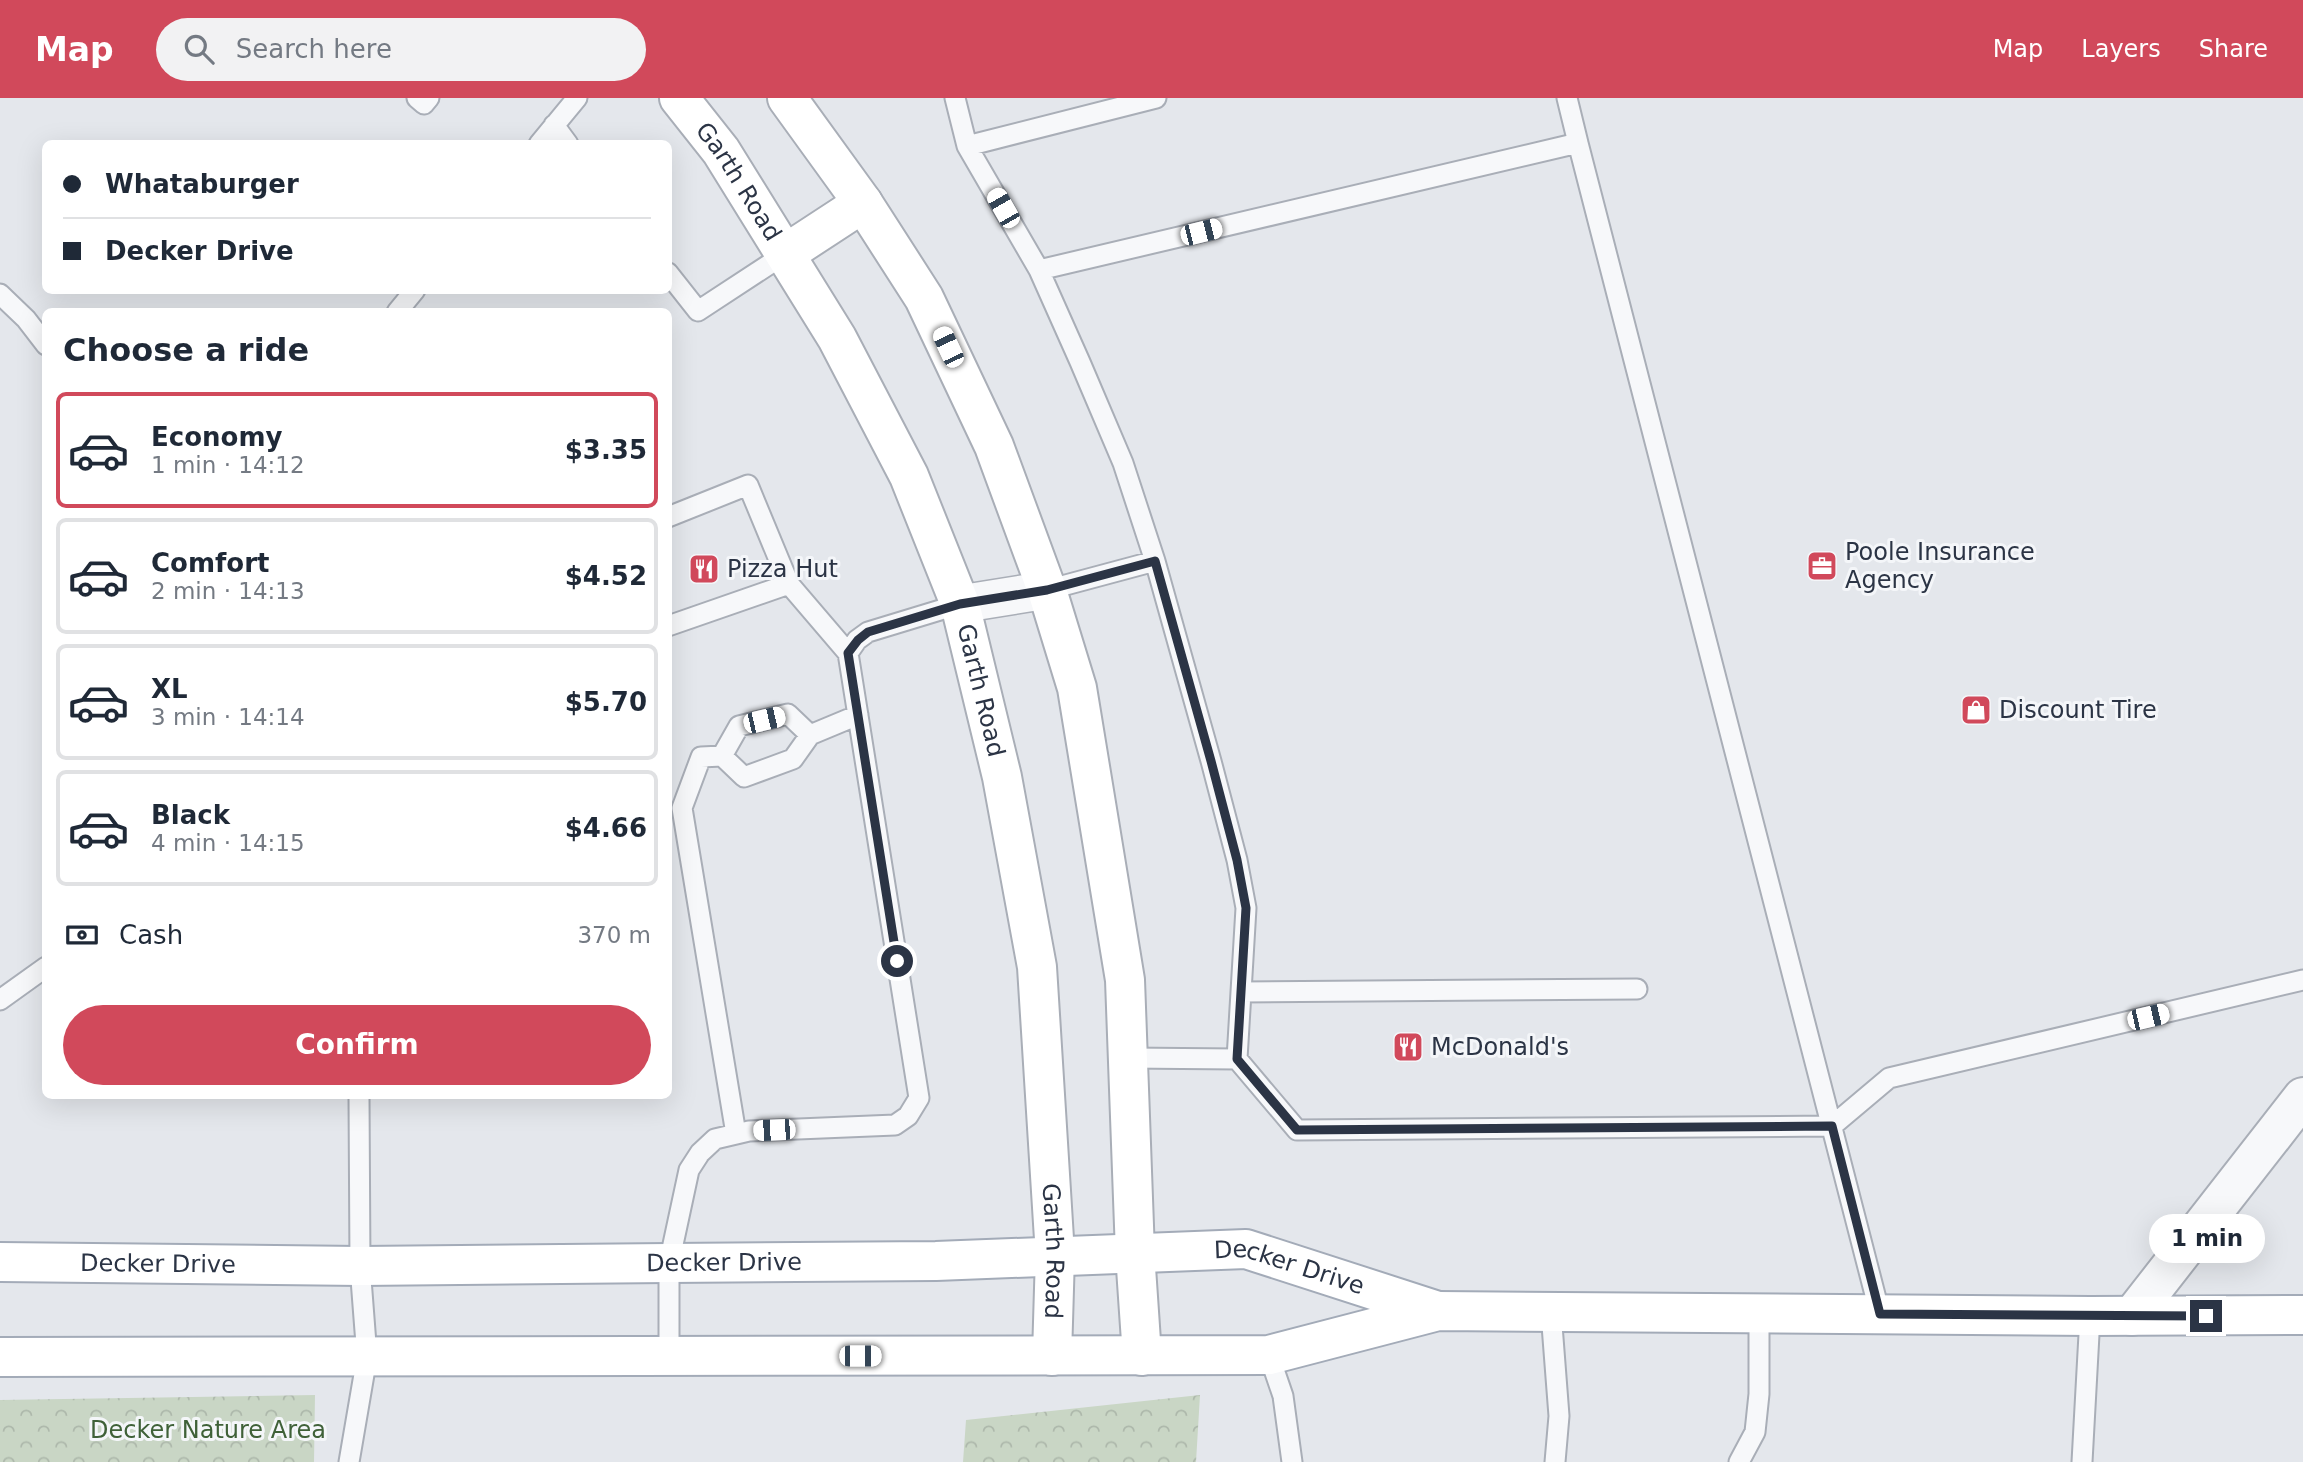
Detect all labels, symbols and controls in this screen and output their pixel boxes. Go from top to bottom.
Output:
search box [156,18,646,81]
text: Map [35,30,114,69]
icon: search [180,30,218,68]
text: Search here [236,34,392,64]
text: Map [1993,35,2043,63]
text: Layers [2081,35,2161,63]
text: Share [2199,35,2268,63]
street label: Garth Road [690,117,787,246]
text: Whataburger [105,169,299,199]
car [984,185,1023,231]
car [1179,217,1224,247]
text: Decker Drive [105,236,294,266]
car [930,324,967,370]
text: Choose a ride [63,331,309,369]
icon: car [67,419,130,482]
text: Economy [151,422,282,452]
text: $3.35 [565,435,647,465]
text: 1 min · 14:12 [151,452,305,478]
place label: Poole Insurance Agency [1845,538,2035,594]
icon: car [67,545,130,608]
text: Comfort [151,548,269,578]
office icon: Poole Insurance Agency [1805,549,1839,583]
restaurant icon: Pizza Hut [687,552,721,586]
place label: Pizza Hut [727,555,838,583]
text: $4.52 [565,561,647,591]
text: 2 min · 14:13 [151,578,305,604]
street label: Garth Road [951,621,1011,760]
icon: car [67,671,130,734]
text: XL [151,674,188,704]
text: $5.70 [565,687,647,717]
shop icon: Discount Tire [1959,693,1993,727]
place label: Discount Tire [1999,696,2157,724]
text: 3 min · 14:14 [151,704,305,730]
car [742,705,787,735]
icon: car [67,797,130,860]
text: Black [151,800,230,830]
text: $4.66 [565,813,647,843]
text: 4 min · 14:15 [151,830,305,856]
icon: cash [63,916,101,954]
text: Cash [119,920,183,950]
text: 370 m [577,922,651,948]
route start [881,945,913,977]
car [2126,1002,2171,1032]
button: Confirm [63,1005,651,1085]
restaurant icon: McDonald's [1391,1030,1425,1064]
place label: McDonald's [1431,1033,1569,1061]
car [753,1119,796,1141]
street label: Garth Road [1037,1182,1069,1319]
callout: 1 min [2148,1214,2264,1264]
text: 1 min [2171,1225,2243,1251]
street label: Decker Drive [1213,1235,1368,1300]
street label: Decker Drive [646,1248,802,1277]
street label: Decker Drive [80,1249,236,1279]
route end [2190,1300,2222,1332]
car [840,1346,882,1367]
park label: Decker Nature Area [90,1416,326,1444]

